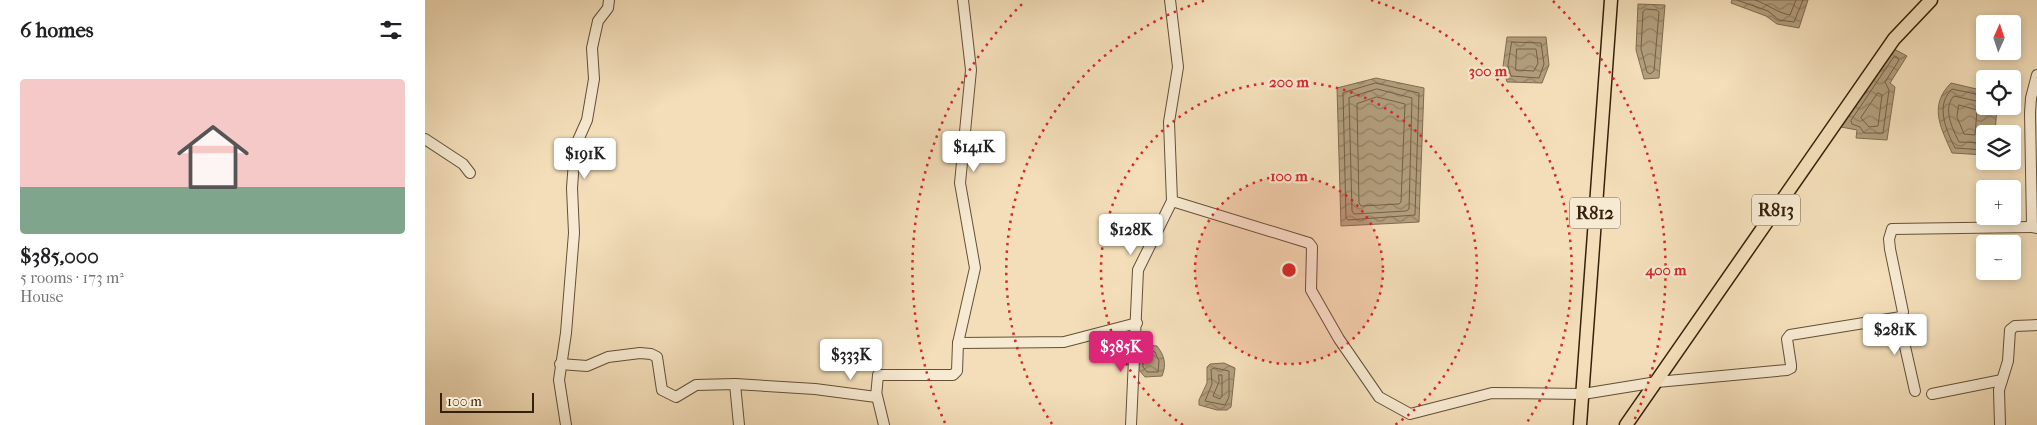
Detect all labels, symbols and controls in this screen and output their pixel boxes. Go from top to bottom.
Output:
north arrow [1976,15,2021,60]
map controls [1976,15,2021,280]
icon: filters [377,16,405,44]
text: 6 homes [20,18,94,42]
text: 300 m [1469,62,1508,80]
button: locate [1976,70,2021,115]
text: 200 m [1269,73,1309,91]
icon: home [168,112,258,202]
button: layers [1976,125,2021,170]
pin: $141K [939,130,1009,173]
text: $141K [953,137,995,156]
pin: $191K [550,138,620,180]
text: $191K [565,144,605,163]
text: 100 m [1270,167,1308,185]
button: + [1976,180,2021,225]
road number: R813 [1752,194,1800,226]
road number: R812 [1570,198,1620,228]
pin: $128K [1096,214,1166,256]
text: $128K [1110,220,1152,239]
button: − [1976,235,2021,280]
text: $385,000 [20,244,99,268]
centre of rings [1280,261,1298,279]
text: 400 m [1644,261,1687,279]
text: 5 rooms · 173 m² [20,268,124,287]
text: House [20,287,63,306]
pin: $281K [1860,314,1930,356]
text: $281K [1874,320,1916,339]
pin: $385K [1086,330,1156,373]
text: $385K [1100,337,1142,356]
pin: $333K [816,338,886,381]
text: $333K [831,345,871,364]
scale bar [440,390,534,413]
text: 100 m [447,393,482,410]

